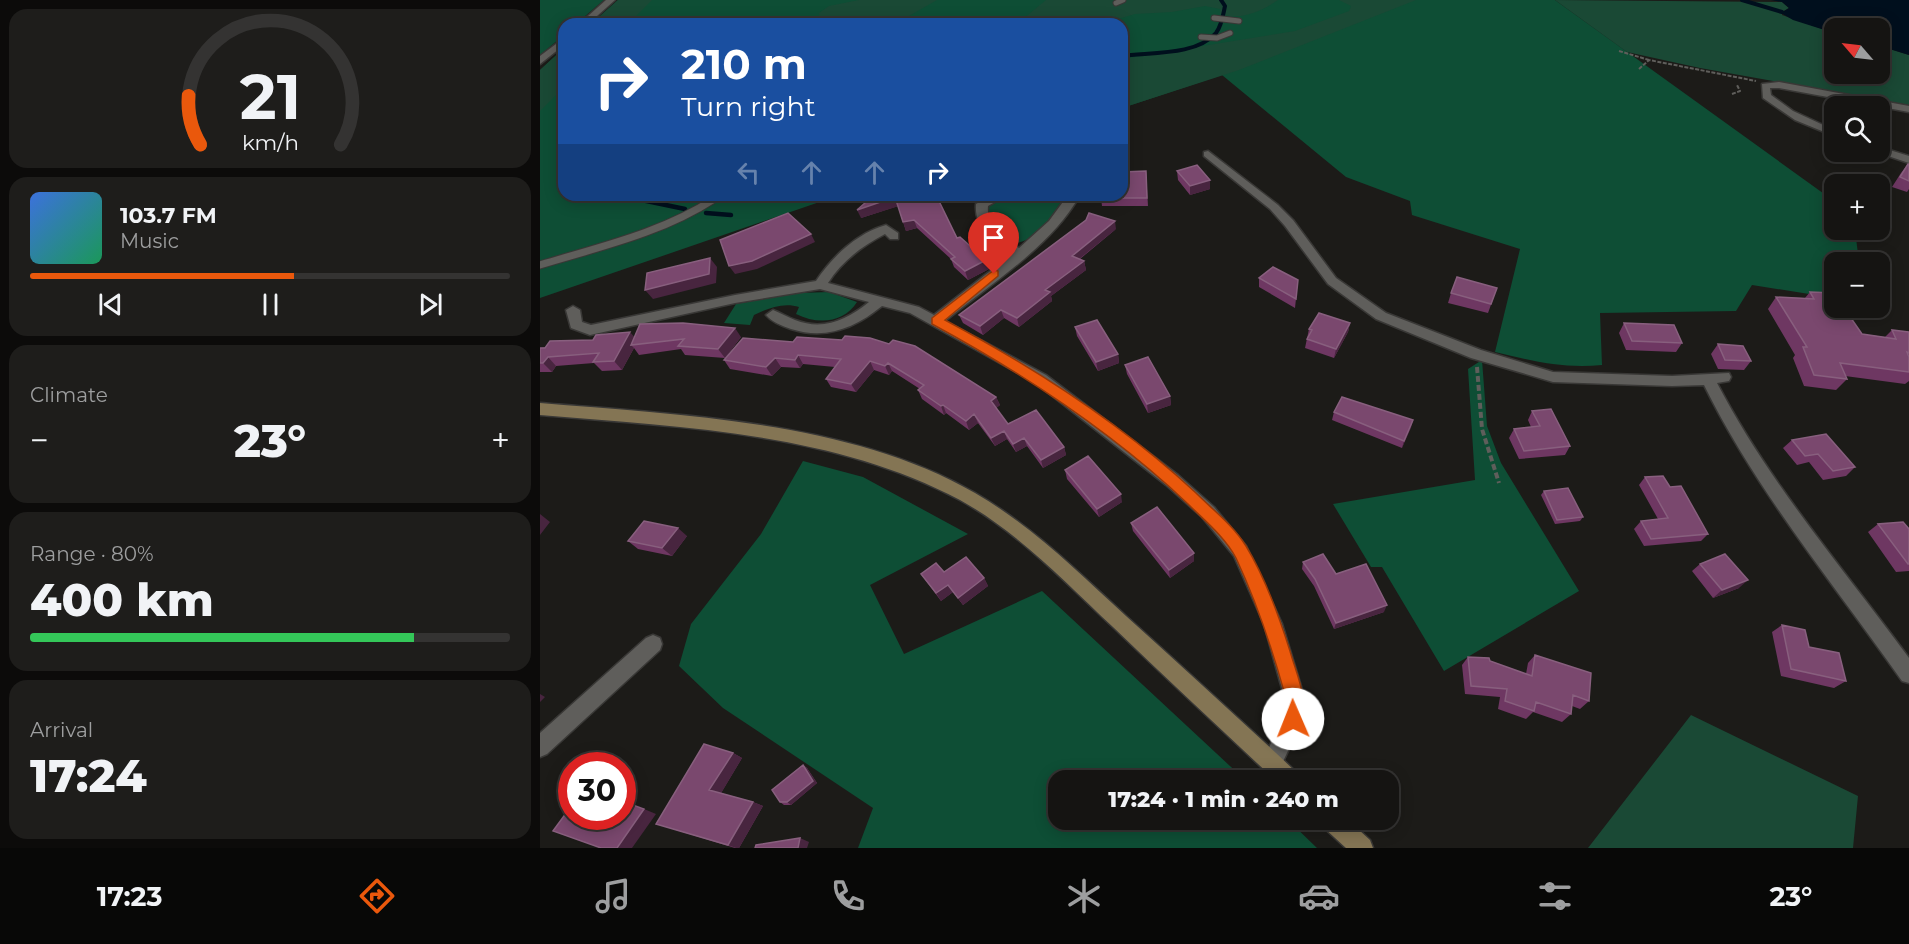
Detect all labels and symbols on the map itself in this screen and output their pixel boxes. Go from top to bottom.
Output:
north arrow [1824,18,1890,84]
pin [968,212,1019,274]
position arrow [1261,687,1325,751]
speed limit sign: 30 [558,752,636,830]

